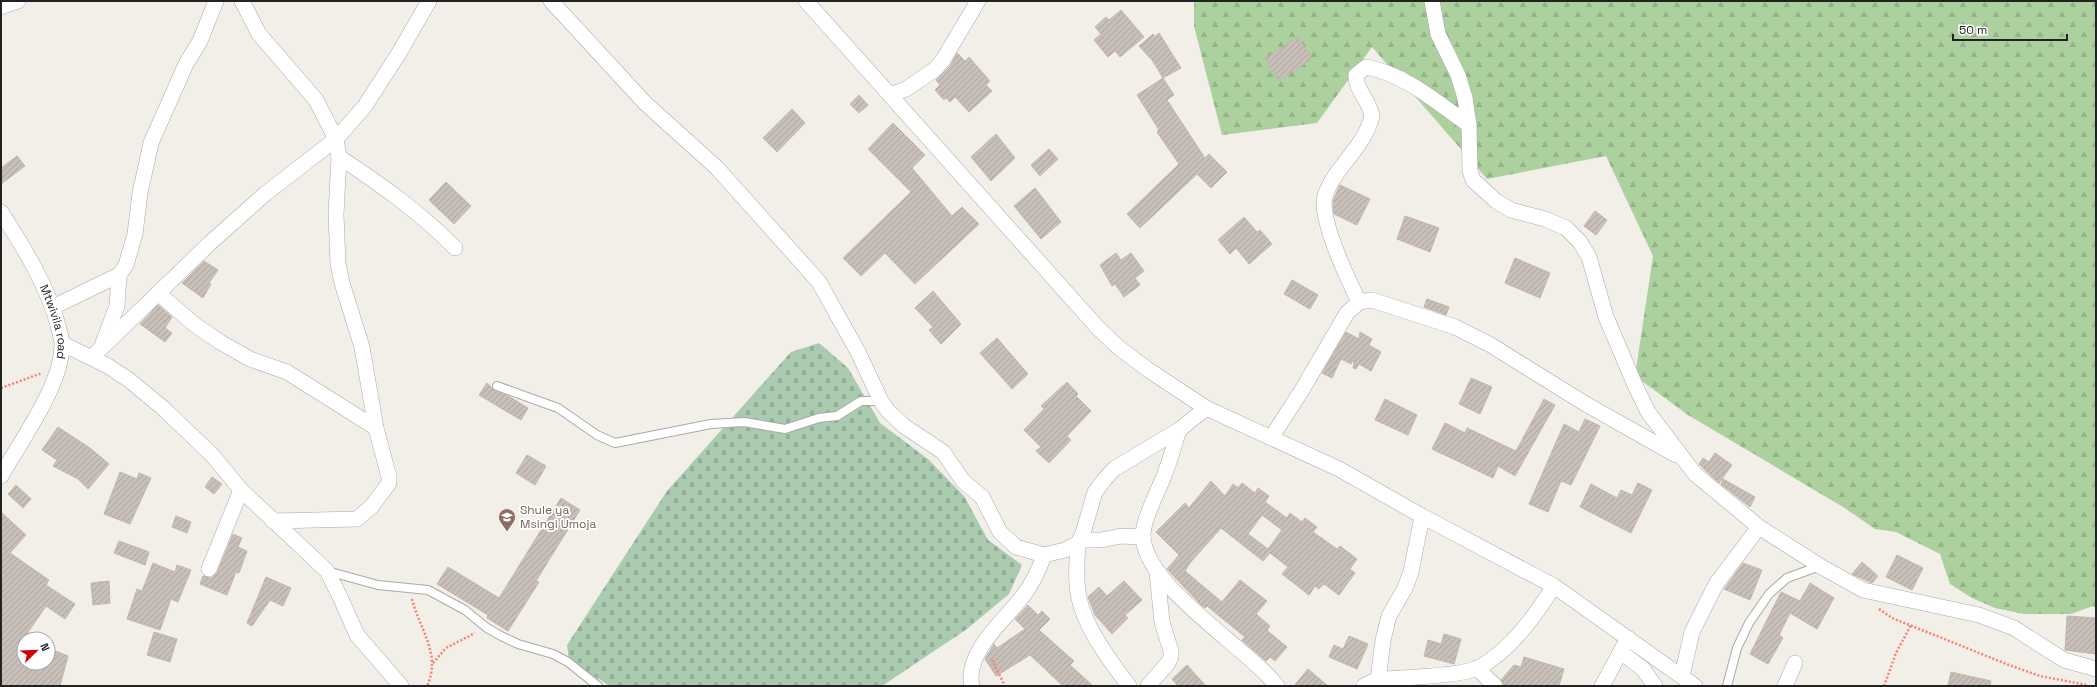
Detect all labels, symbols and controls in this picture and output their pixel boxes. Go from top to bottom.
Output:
scale bar [1953,16,2067,42]
text: 50 m [1959,22,1987,38]
street label: Mtwivila road [36,282,70,360]
place label: Shule ya Msingi Umoja [520,502,596,532]
school or university icon: Shule ya Msingi Umoja [497,507,517,532]
north arrow [16,631,56,671]
text: N [37,641,53,653]

